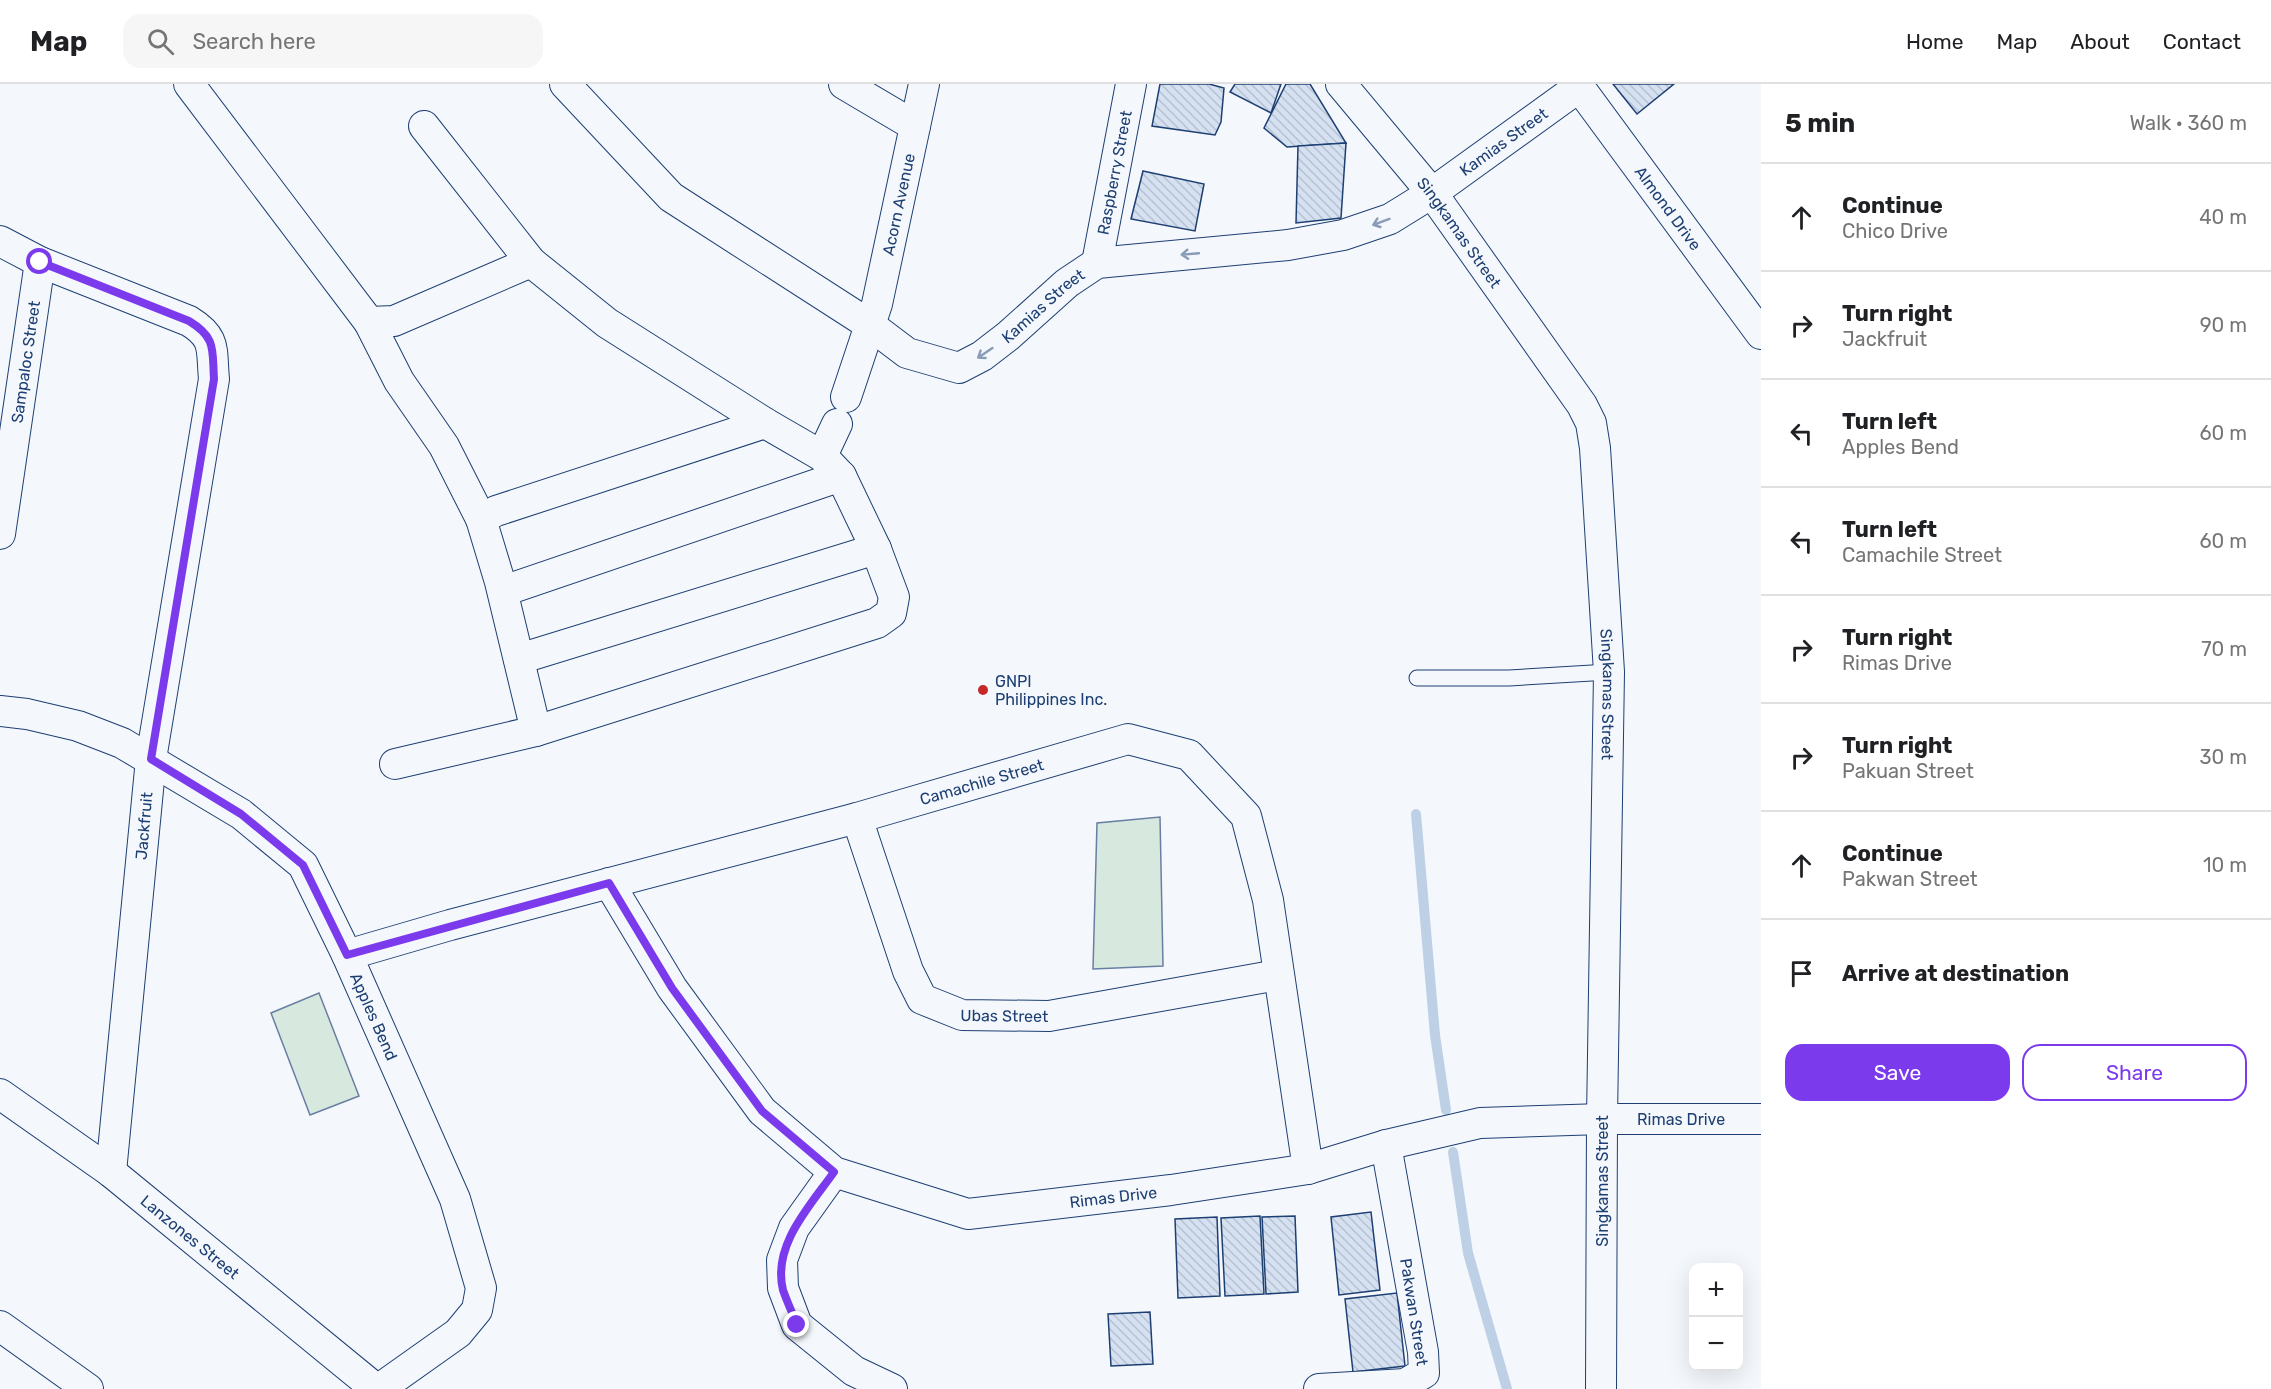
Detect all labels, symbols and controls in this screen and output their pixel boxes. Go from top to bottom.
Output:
search box [123,14,543,68]
text: Map [30,25,87,58]
icon: search [144,25,177,58]
text: Search here [192,28,316,55]
text: Home [1906,29,1963,54]
text: Map [1996,29,2037,54]
text: About [2070,29,2130,54]
text: Contact [2163,29,2241,54]
street label: Kamias Street [1456,103,1551,180]
text: 5 min [1785,108,1855,139]
street label: Raspberry Street [1093,109,1135,236]
text: Walk · 360 m [2130,111,2247,135]
street label: Acorn Avenue [878,151,918,257]
street label: Almond Drive [1631,162,1706,254]
street label: Singkamas Street [1413,173,1505,291]
text: Continue [1842,192,1943,219]
icon: ahead [1785,201,1818,234]
text: 40 m [2199,205,2247,229]
one-way arrow [1372,218,1391,229]
text: Chico Drive [1842,219,1948,243]
route start [26,248,52,274]
one-way arrow [1180,249,1200,260]
street label: Kamias Street [998,265,1088,347]
street label: Sampaloc Street [7,299,44,424]
text: Turn right [1842,300,1952,327]
icon: right [1785,309,1818,342]
text: 90 m [2200,313,2247,337]
text: Jackfruit [1842,327,1927,351]
one-way arrow [978,347,994,359]
text: Turn left [1842,408,1937,435]
icon: left [1785,417,1818,450]
text: 60 m [2200,421,2247,445]
text: Apples Bend [1842,435,1959,459]
text: Turn left [1842,516,1937,543]
icon: left [1785,525,1818,558]
text: 60 m [2200,529,2247,553]
text: Camachile Street [1842,543,2002,567]
text: Turn right [1842,624,1952,651]
street label: Singkamas Street [1597,628,1619,760]
icon: right [1785,633,1818,666]
text: 70 m [2201,637,2247,661]
text: Rimas Drive [1842,651,1952,675]
place label: GNPI Philippines Inc. [995,672,1107,709]
marker: GNPI Philippines Inc. [976,683,990,697]
text: Turn right [1842,732,1952,759]
icon: right [1785,741,1818,774]
text: 30 m [2200,745,2247,769]
street label: Camachile Street [918,755,1046,809]
text: Pakuan Street [1842,759,1974,783]
street label: Jackfruit [132,791,156,861]
text: Continue [1842,840,1943,867]
icon: ahead [1785,849,1818,882]
text: 10 m [2203,853,2247,877]
text: Pakwan Street [1842,867,1978,891]
icon: arrive [1785,957,1818,990]
text: Arrive at destination [1842,960,2069,987]
street label: Apples Bend [347,970,402,1063]
street label: Ubas Street [960,1005,1048,1025]
button: Save [1785,1044,2010,1101]
button: Share [2022,1044,2247,1101]
street label: Rimas Drive [1637,1110,1725,1129]
street label: Singkamas Street [1593,1115,1612,1247]
street label: Rimas Drive [1068,1182,1158,1211]
street label: Lanzones Street [137,1191,243,1283]
street label: Pakwan Street [1396,1257,1432,1367]
map controls [1689,1263,1743,1371]
button: + [1689,1263,1743,1317]
route end [783,1311,809,1337]
button: − [1689,1317,1743,1371]

